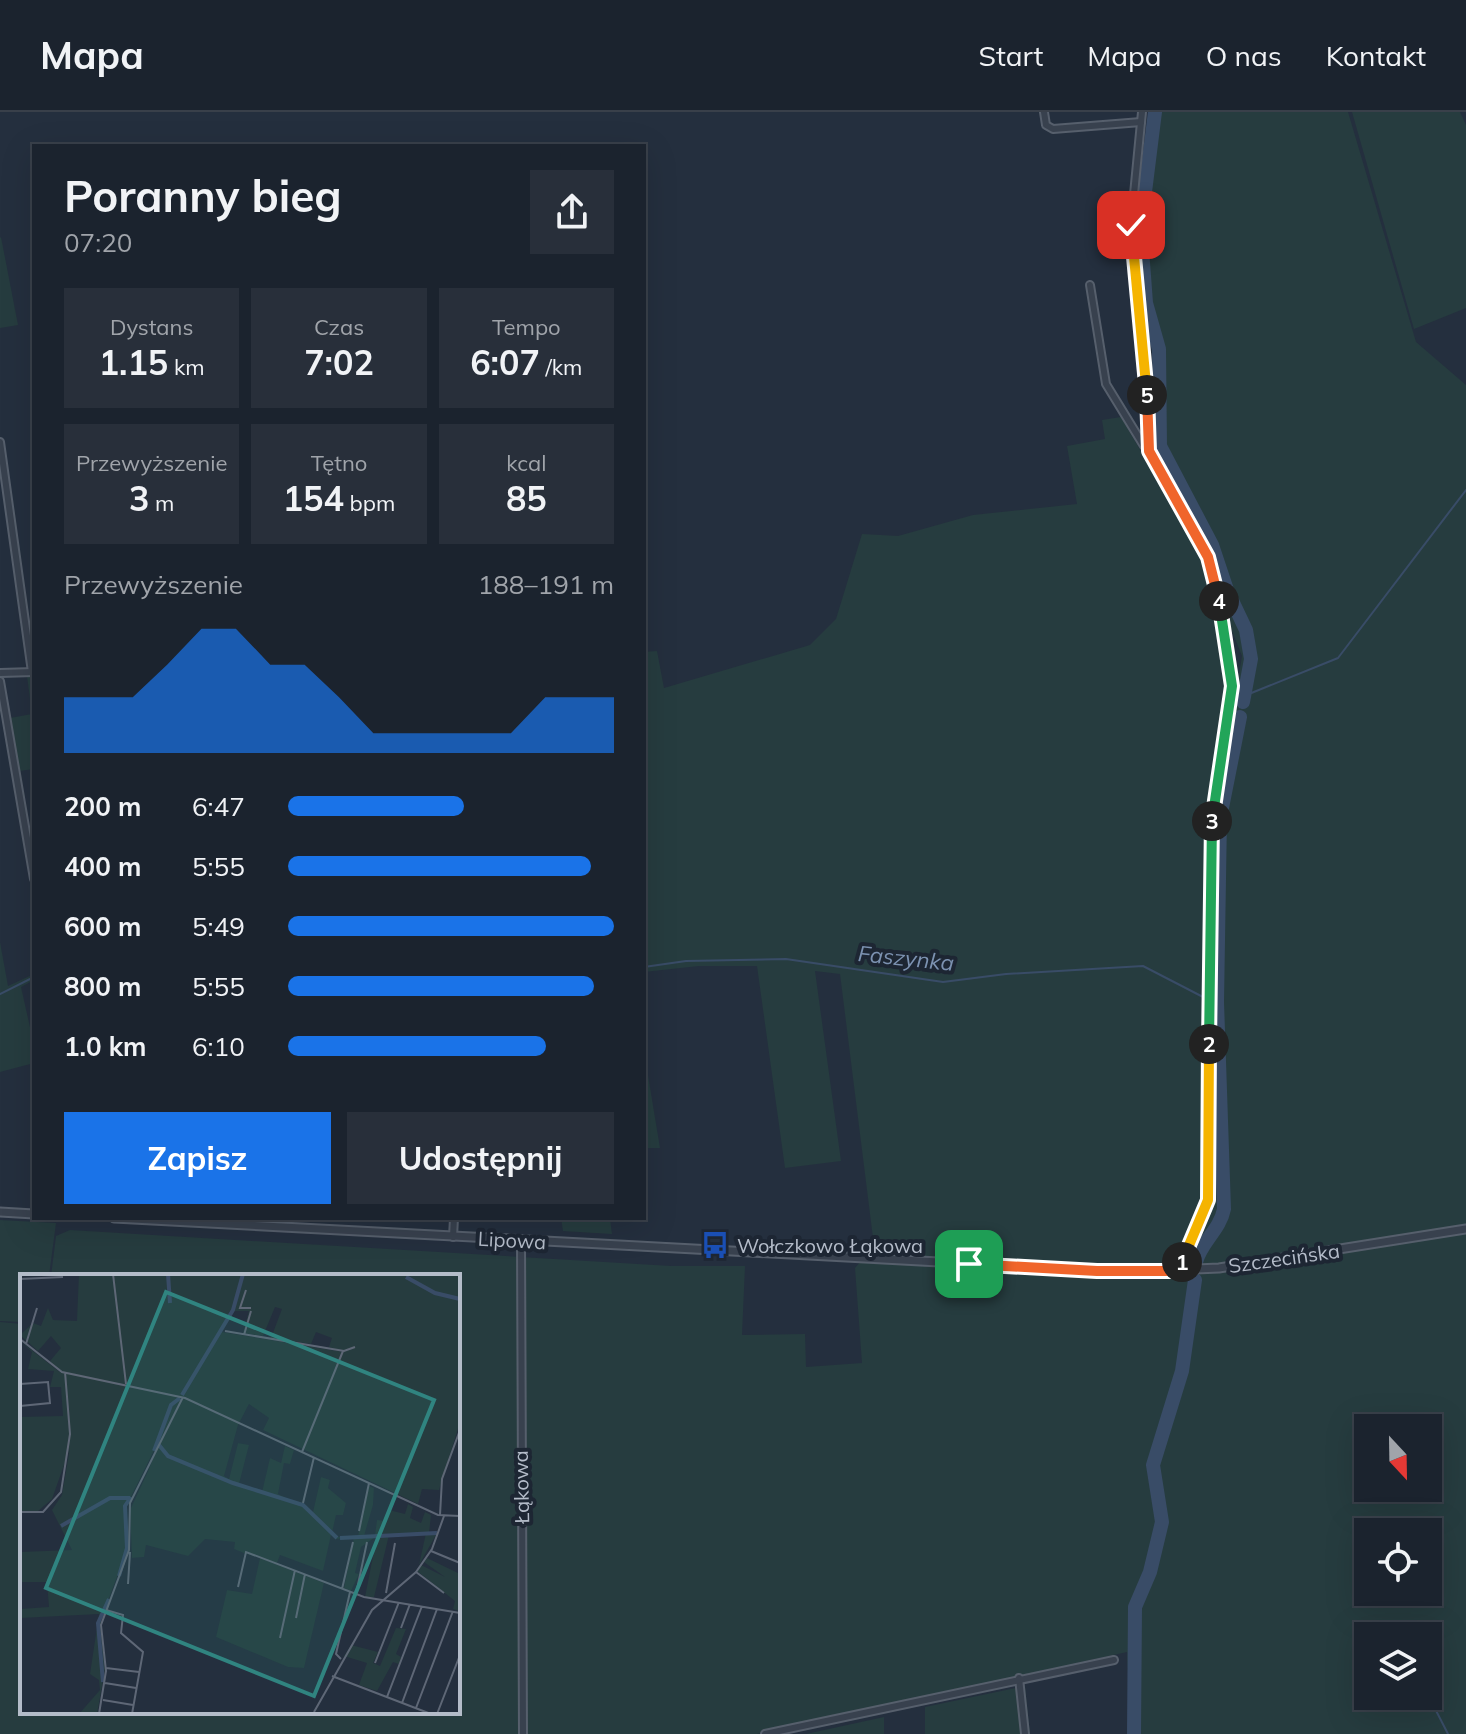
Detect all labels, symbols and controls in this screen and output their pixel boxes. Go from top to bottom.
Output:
text: Mapa [40,31,144,79]
text: Start [979,38,1043,73]
text: Mapa [1087,38,1162,73]
text: O nas [1206,38,1282,73]
text: Kontakt [1326,38,1426,73]
text: Poranny bieg [64,168,342,223]
button: share [530,170,614,254]
pin [1097,191,1165,259]
icon: check [1109,203,1153,247]
text: 07:20 [64,226,132,259]
text: Dystans [110,313,193,341]
text: Czas [314,313,364,341]
text: Tempo [492,313,561,341]
text: 1.15 [99,341,168,384]
text: 7:02 [304,341,374,384]
text: 6:07 [470,341,540,384]
text: km [168,353,205,381]
text: /km [540,353,582,381]
pin: 5 [1127,375,1167,415]
text: 5 [1140,381,1154,409]
text: Przewyższenie [76,449,227,477]
text: Tętno [311,449,367,477]
text: kcal [506,449,546,477]
text: 3 [129,477,149,520]
text: 154 [283,477,344,520]
text: 85 [506,477,547,520]
text: m [149,489,174,517]
text: bpm [344,489,395,517]
text: Przewyższenie [64,568,243,601]
text: 188–191 m [478,568,614,601]
pin: 4 [1199,581,1239,621]
text: 4 [1212,587,1226,615]
text: 200 m [64,790,141,823]
text: 6:47 [192,790,245,823]
pin: 3 [1192,801,1232,841]
text: 3 [1205,807,1219,835]
text: 400 m [64,850,141,883]
text: 5:55 [192,850,245,883]
text: 600 m [64,910,141,943]
text: 5:49 [192,910,245,943]
water label: Faszynka [857,939,955,977]
text: 800 m [64,970,141,1003]
text: 5:55 [192,970,245,1003]
pin: 2 [1189,1024,1229,1064]
text: 1.0 km [64,1030,147,1063]
text: 6:10 [192,1030,245,1063]
text: 2 [1202,1030,1216,1058]
button: Zapisz [64,1112,331,1204]
button: Udostępnij [347,1112,614,1204]
street label: Lipowa [477,1226,547,1254]
bus stop icon: Wołczkowo Łąkowa [700,1230,730,1260]
pin [935,1230,1003,1298]
place label: Wołczkowo Łąkowa [737,1233,923,1258]
street label: Szczecińska [1227,1238,1341,1278]
icon: arrive [947,1242,991,1286]
pin: 1 [1162,1242,1202,1282]
text: 1 [1175,1248,1189,1276]
inset map [20,1274,460,1714]
north arrow [1354,1414,1442,1502]
map controls [1354,1414,1442,1710]
street label: Łąkowa [508,1450,534,1525]
button: locate [1354,1518,1442,1606]
button: layers [1354,1622,1442,1710]

